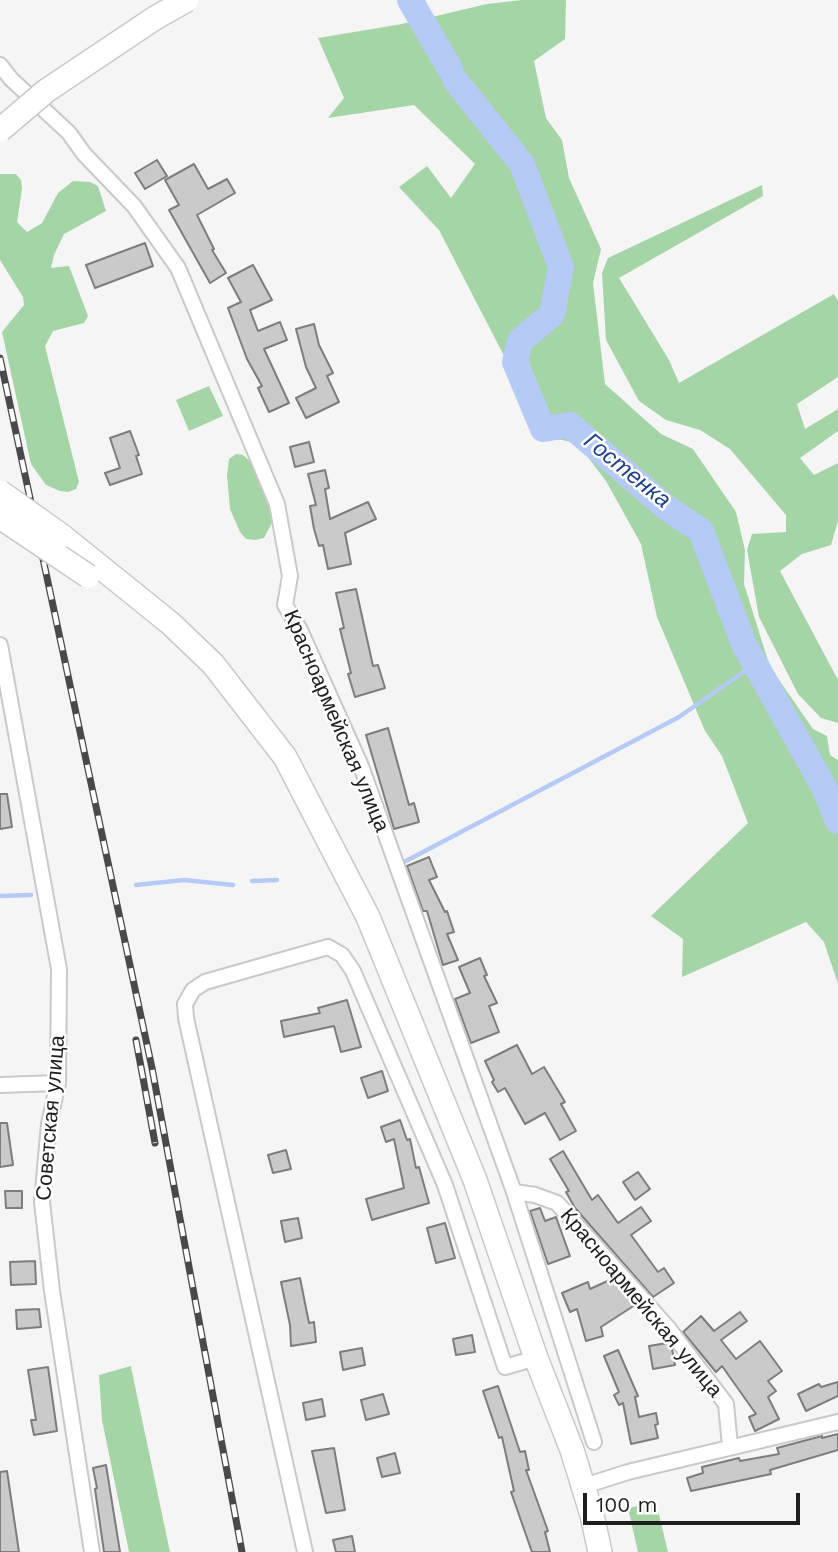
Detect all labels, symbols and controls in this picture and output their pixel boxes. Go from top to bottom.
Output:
water label: Гостенка [578,428,676,514]
street label: Красноармейская улица [278,606,394,836]
street label: Советская улица [31,1034,71,1202]
street label: Красноармейская улица [555,1203,727,1403]
scale bar [586,1478,803,1522]
text: 100 m [596,1492,658,1517]

